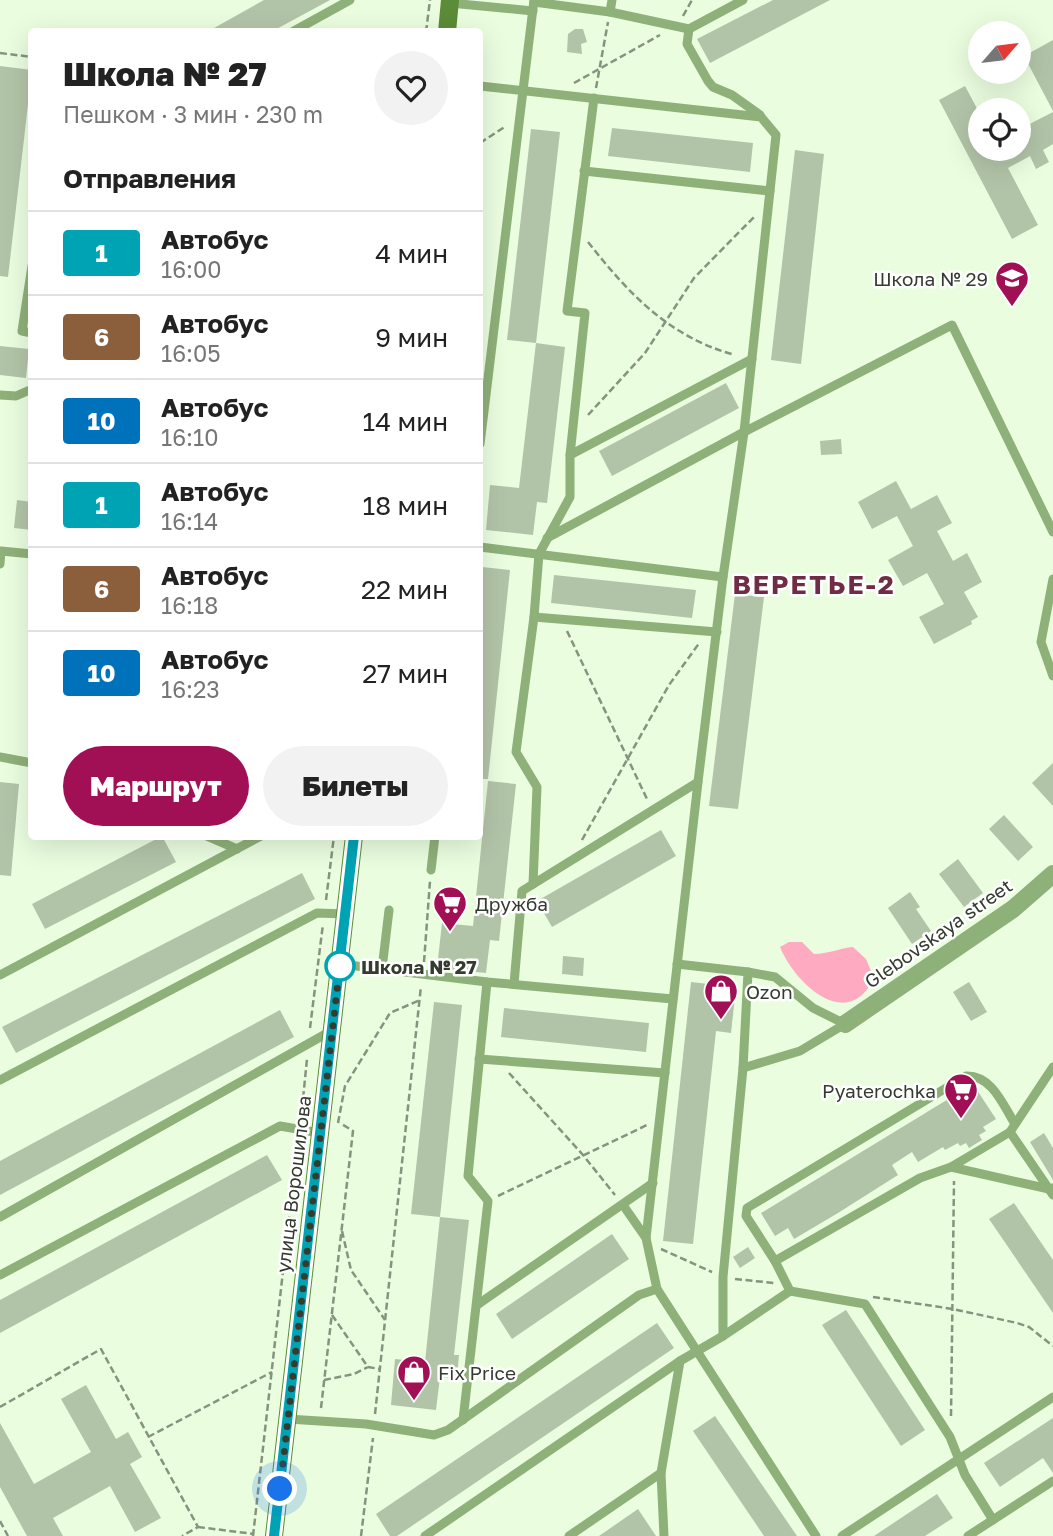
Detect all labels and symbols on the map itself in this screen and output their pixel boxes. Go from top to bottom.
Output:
north arrow [968,21,1031,84]
school or university icon: Школа № 29 [993,259,1031,308]
place label: Школа № 29 [873,267,988,290]
district label: ВЕРЕТЬЕ-2 [732,569,896,600]
street label: Glebovskaya street [860,873,1016,993]
supermarket icon: Дружба [431,884,469,933]
place label: Дружба [475,892,548,915]
marker: Школа № 27 [325,951,355,981]
place label: Школа № 27 [361,955,477,978]
shop icon: Ozon [702,972,740,1021]
place label: Ozon [746,980,793,1003]
supermarket icon: Pyaterochka [942,1071,980,1120]
place label: Pyaterochka [822,1079,936,1102]
street label: улица Ворошилова [271,1094,315,1274]
shop icon: Fix Price [395,1353,433,1402]
place label: Fix Price [438,1361,516,1384]
your location [262,1471,297,1506]

